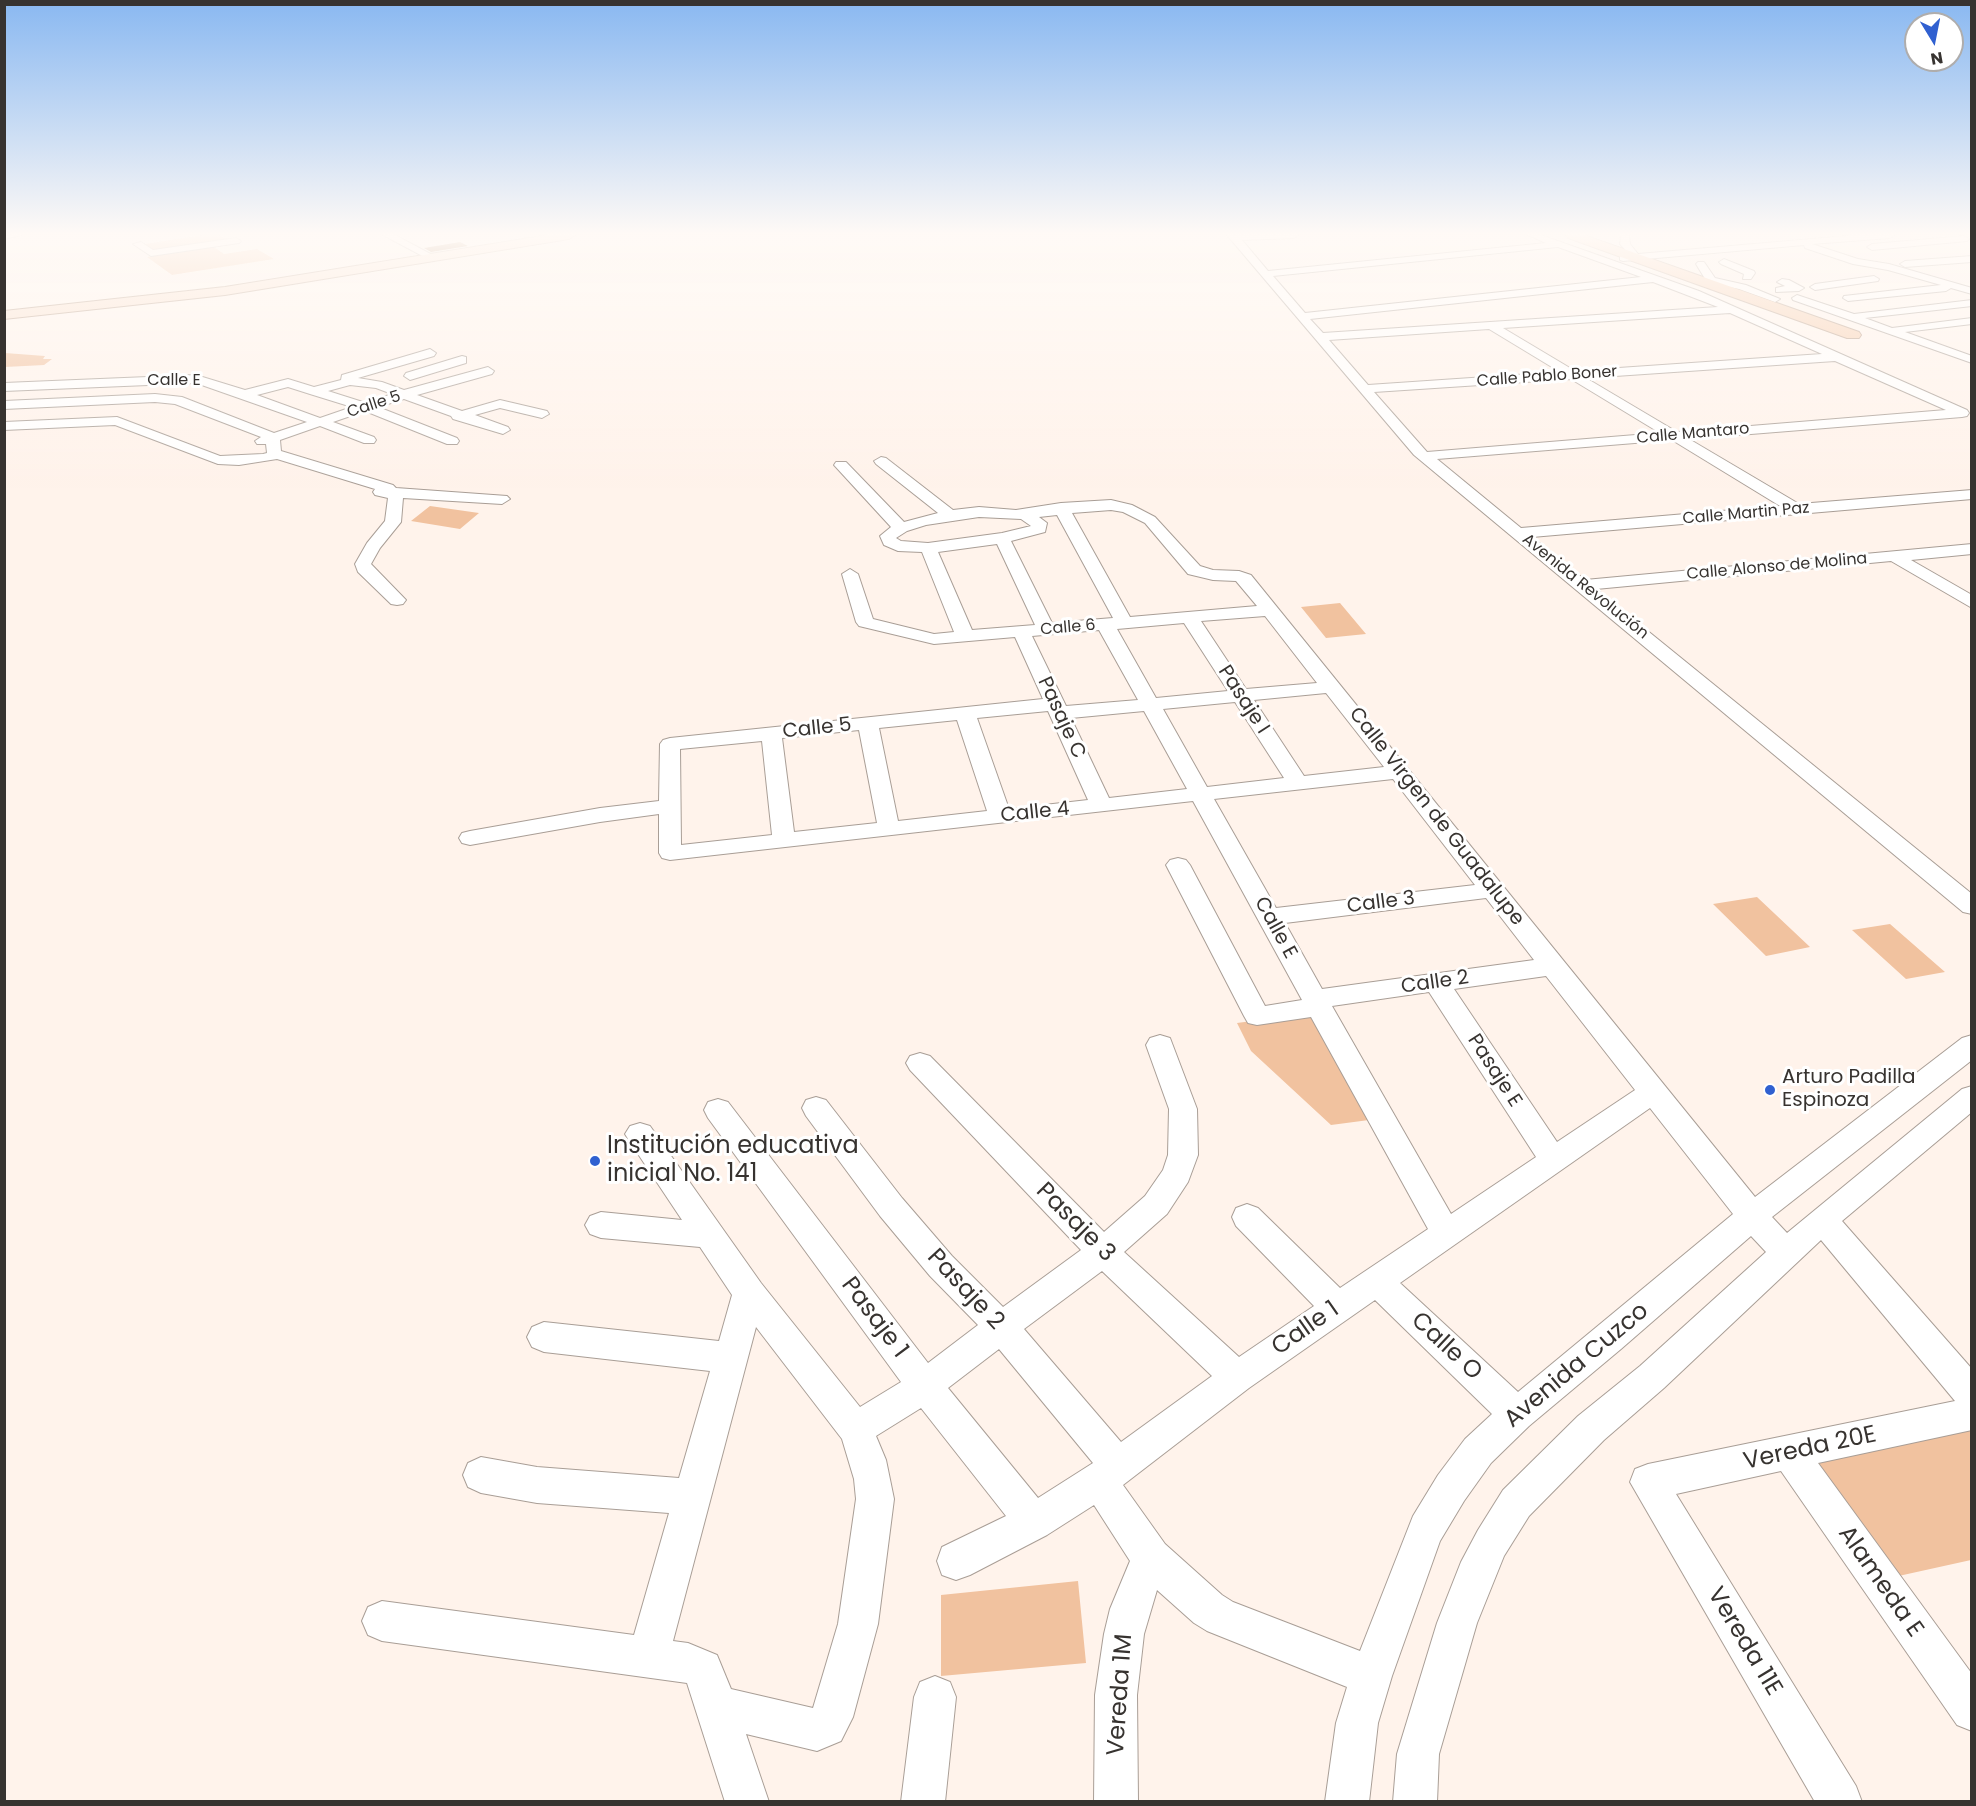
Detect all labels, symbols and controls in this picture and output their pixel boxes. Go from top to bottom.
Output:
north arrow [1904,12,1964,72]
text: N [1929,46,1945,71]
street label: Calle Pablo Boner [1476,363,1618,391]
street label: Calle E [147,371,201,391]
street label: Calle 5 [345,387,403,423]
street label: Calle Mantaro [1636,420,1750,448]
street label: Calle Martin Paz [1682,499,1810,529]
street label: Avenida Revolución [1518,530,1652,644]
street label: Calle Alonso de Molina [1686,550,1868,584]
street label: Calle 6 [1040,616,1096,640]
street label: Pasaje I [1212,661,1274,739]
street label: Pasaje C [1032,673,1090,763]
street label: Calle Virgen de Guadalupe [1343,703,1529,931]
street label: Calle 5 [781,713,853,745]
street label: Calle 4 [999,797,1071,829]
street label: Calle 3 [1346,887,1416,919]
street label: Calle E [1248,893,1302,963]
street label: Calle 2 [1400,966,1470,1000]
street label: Pasaje E [1462,1030,1526,1112]
place label: Arturo Padilla Espinoza [1782,1066,1916,1113]
marker: Arturo Padilla Espinoza [1763,1083,1777,1097]
place label: Institución educativa inicial No. 141 [607,1133,859,1189]
marker: Institución educativa inicial No. 141 [588,1154,602,1168]
street label: Pasaje 3 [1029,1177,1121,1269]
street label: Pasaje 2 [920,1244,1010,1336]
street label: Pasaje 1 [834,1272,914,1364]
street label: Calle 1 [1267,1296,1345,1362]
street label: Avenida Cuzco [1499,1297,1655,1435]
street label: Calle O [1404,1307,1488,1387]
street label: Vereda 20E [1741,1421,1879,1477]
street label: Alameda E [1831,1521,1929,1643]
street label: Vereda 11E [1700,1583,1788,1701]
street label: Vereda 1M [1102,1633,1140,1757]

